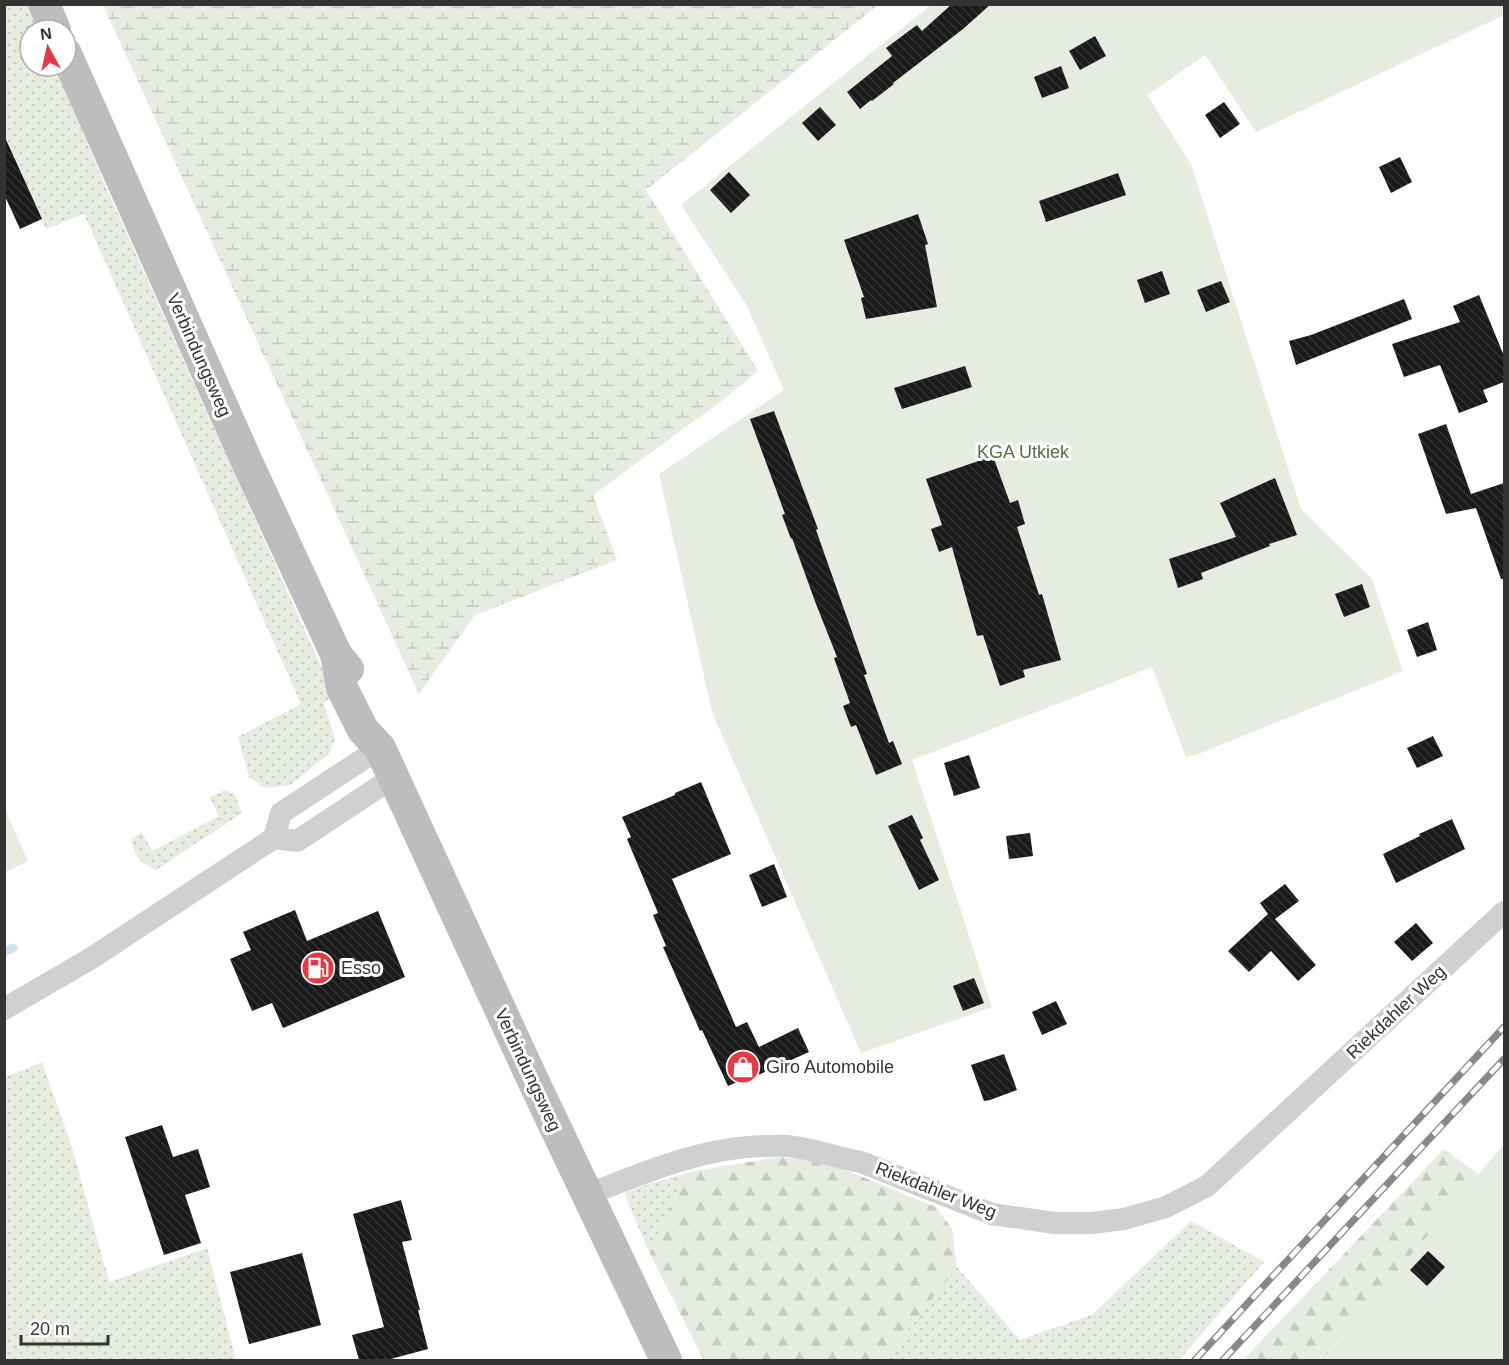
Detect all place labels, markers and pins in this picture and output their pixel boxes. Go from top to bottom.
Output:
fuel station icon: Esso [300,950,336,986]
place label: Esso [341,958,381,978]
shop icon: Giro Automobile [725,1049,761,1085]
place label: Giro Automobile [766,1057,894,1077]

